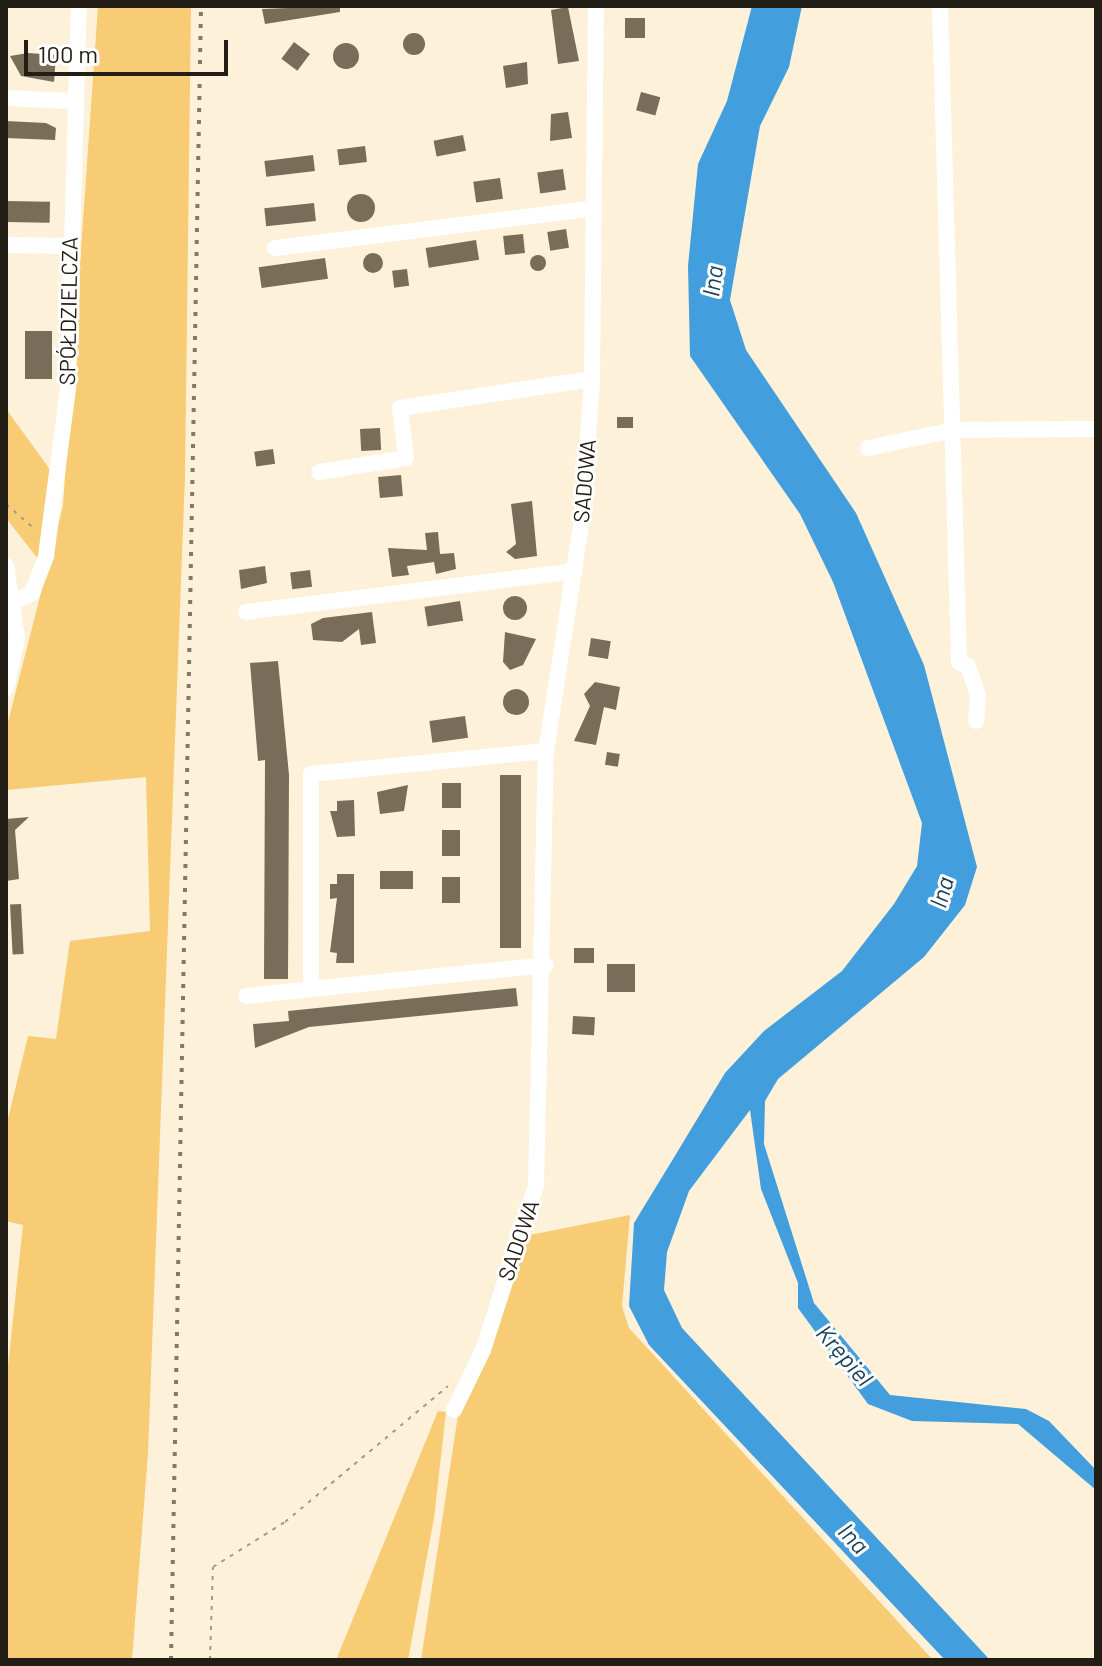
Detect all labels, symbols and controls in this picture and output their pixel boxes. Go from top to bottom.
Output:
scale bar [28,24,232,74]
text: 100 m [38,39,98,68]
street label: SPÓŁDZIELCZA [54,236,82,386]
water label: Ina [696,264,728,298]
street label: SADOWA [567,438,601,524]
water label: Ina [923,873,959,911]
street label: SADOWA [492,1196,544,1284]
water label: Krępiel [811,1319,879,1391]
water label: Ina [833,1517,875,1559]

